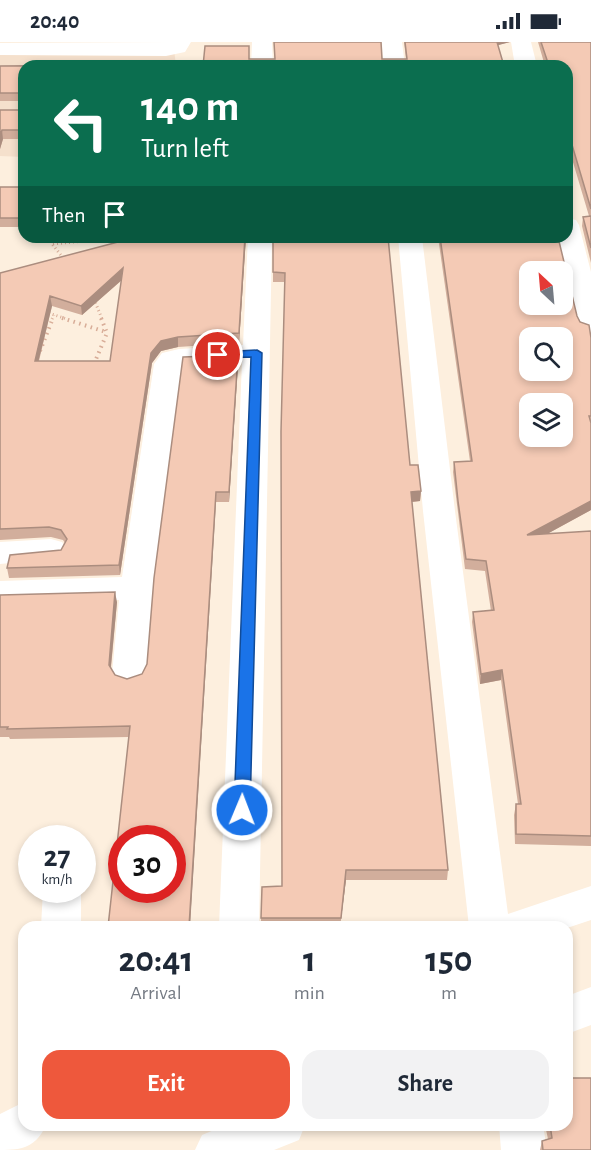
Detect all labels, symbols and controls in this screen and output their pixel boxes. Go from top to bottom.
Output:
text: 20:40 [30,10,79,32]
icon: left [42,84,120,162]
text: 140 m [141,86,239,128]
text: Turn left [141,135,229,162]
icon: arrive [98,198,131,231]
text: Then [42,204,86,226]
north arrow [519,261,573,315]
map controls [519,261,573,447]
button: search [519,327,573,381]
pin [192,329,243,380]
icon: arrive [201,338,234,371]
button: layers [519,393,573,447]
position arrow [210,778,274,842]
speed limit sign: 30 [108,825,186,903]
text: 27 [43,842,71,872]
text: km/h [42,872,72,887]
text: 20:41 [118,942,193,978]
text: 1 [303,942,316,978]
text: 150 [425,942,473,978]
text: Arrival [130,983,182,1003]
text: min [294,983,325,1003]
text: m [441,983,457,1003]
button: Exit [42,1050,290,1119]
button: Share [302,1050,549,1119]

